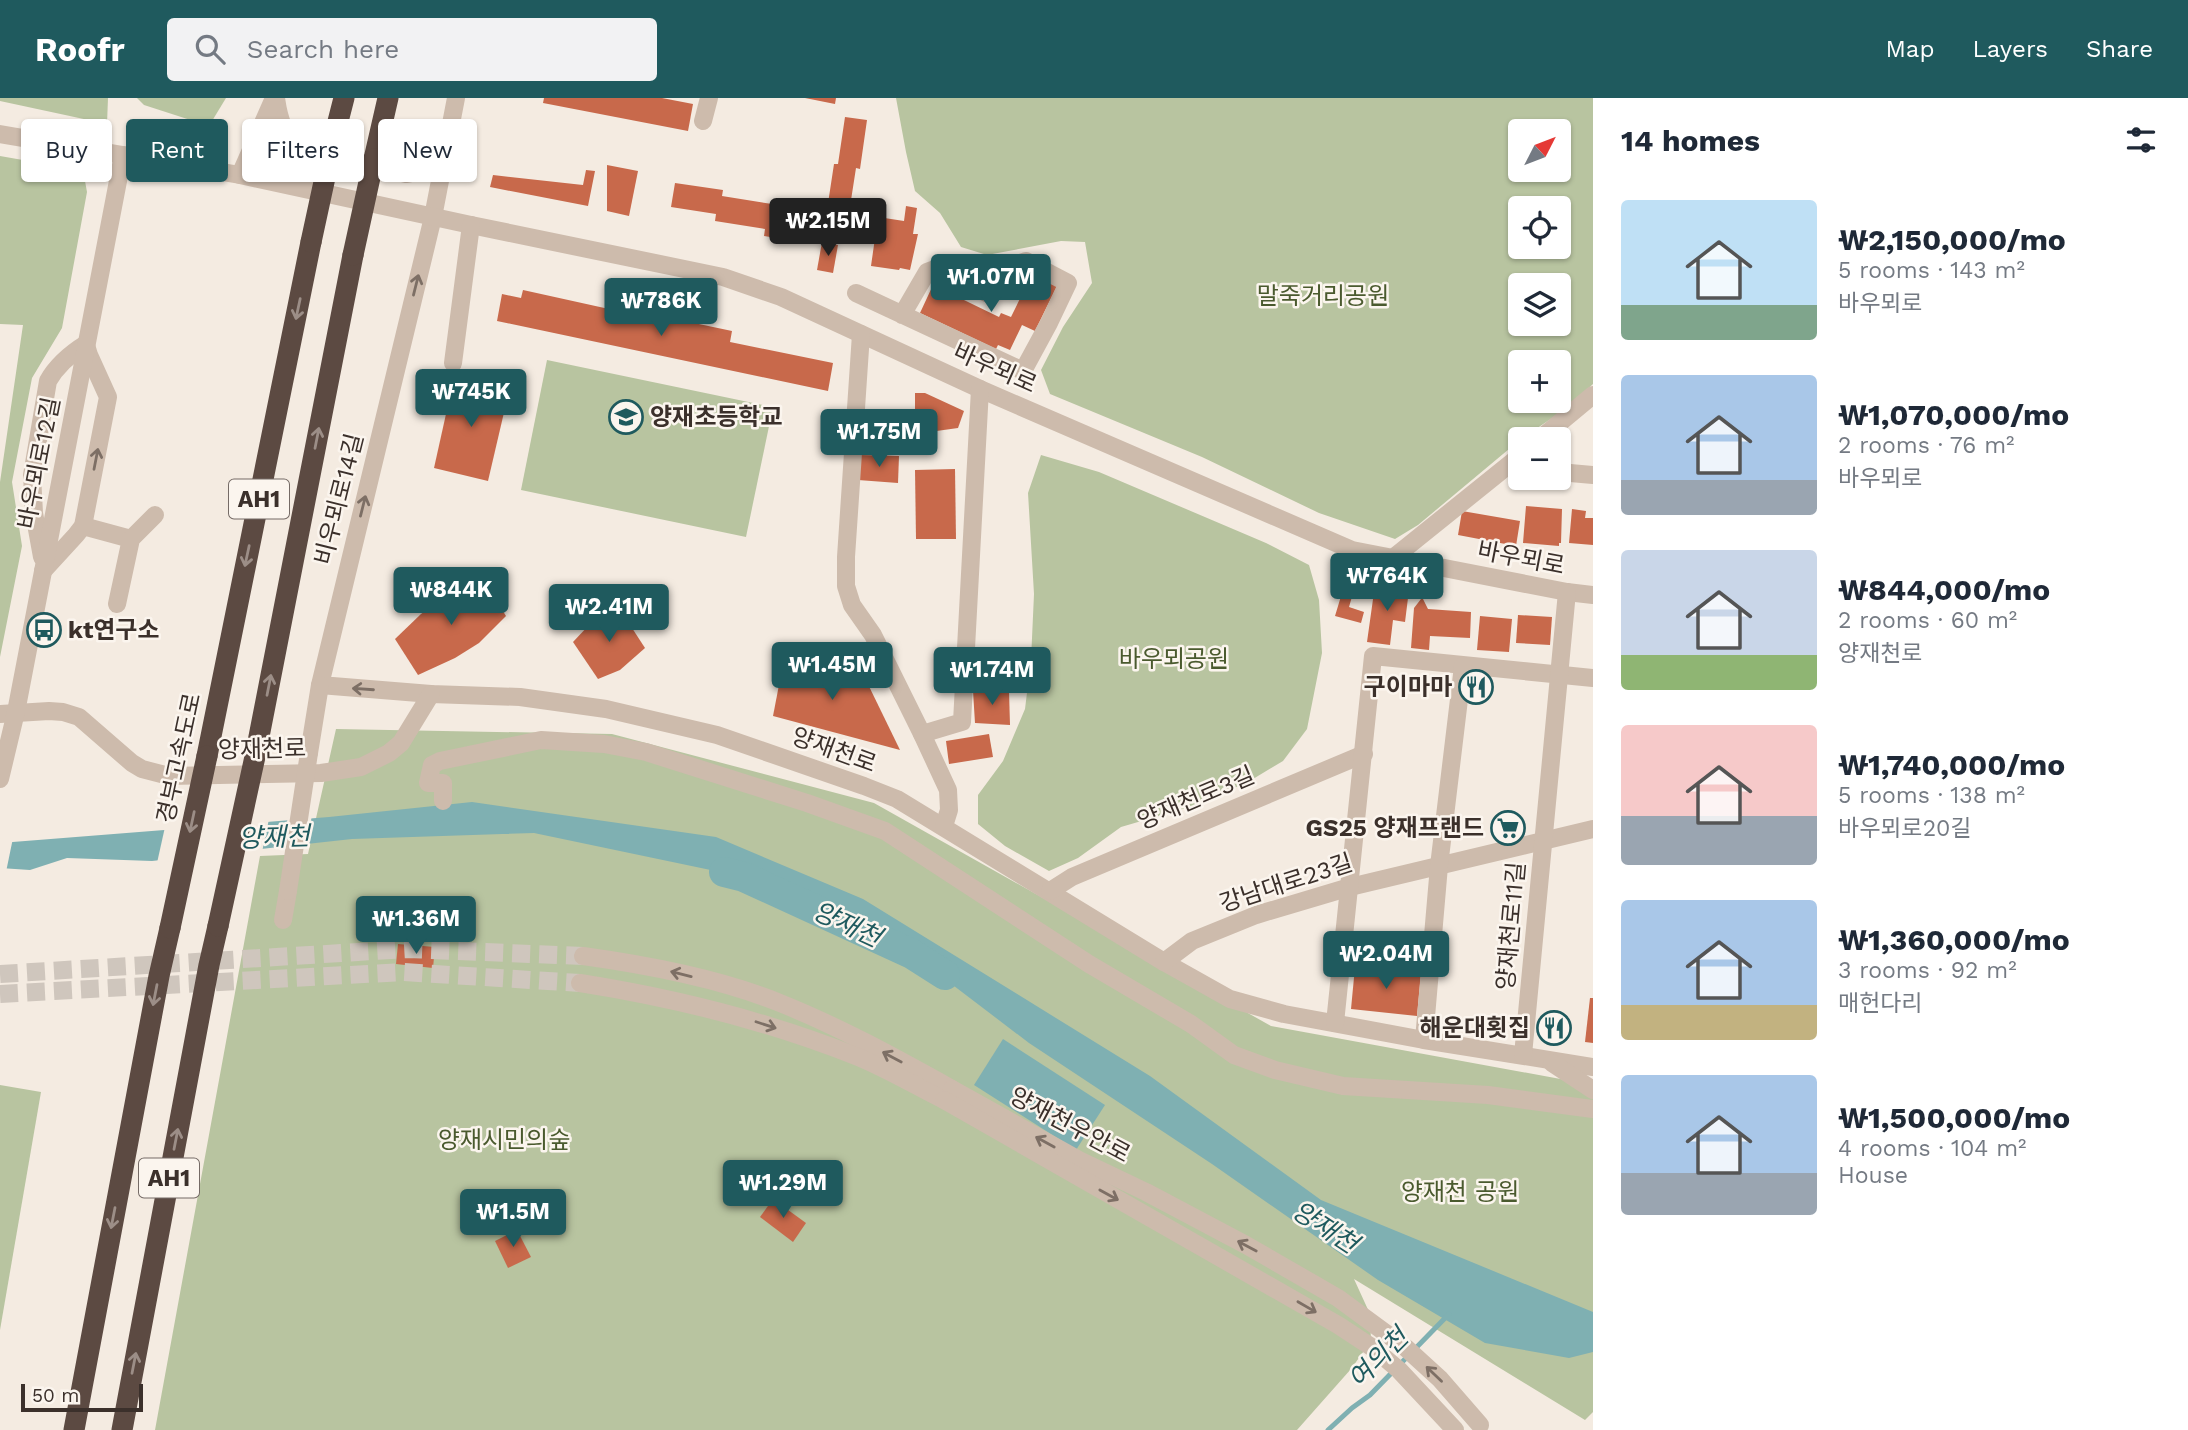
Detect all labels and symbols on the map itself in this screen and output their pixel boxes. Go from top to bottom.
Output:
north arrow [1508,119,1572,182]
pin: ₩2.15M [771,198,885,258]
pin: ₩1.07M [934,254,1048,314]
one-way arrow [410,274,423,297]
pin: ₩786K [612,278,710,338]
park label: 말죽거리공원 [1257,282,1389,310]
one-way arrow [290,297,304,320]
street label: 바우뫼로 [949,337,1041,399]
pin: ₩745K [422,370,520,429]
street label: 바우뫼로12길 [12,395,66,531]
school or university icon: 양재초등학교 [607,398,645,436]
place label: 양재초등학교 [650,403,782,431]
pin: ₩1.75M [822,410,936,469]
one-way arrow [311,427,325,450]
street label: 비우뫼로14길 [309,430,369,568]
one-way arrow [90,448,103,471]
road number: AH1 [229,480,289,518]
one-way arrow [357,495,370,518]
street label: 바우뫼로 [1475,536,1567,580]
one-way arrow [240,544,254,567]
pin: ₩764K [1338,554,1436,613]
pin: ₩844K [402,568,500,627]
pin: ₩2.41M [552,584,666,644]
bus stop icon: kt연구소 [25,611,63,649]
place label: kt연구소 [68,616,160,644]
pin: ₩1.45M [775,642,889,702]
park label: 바우뫼공원 [1119,645,1229,673]
pin: ₩1.74M [935,648,1049,707]
restaurant icon: 구이마마 [1457,668,1495,706]
place label: 구이마마 [1364,673,1452,701]
one-way arrow [263,674,276,697]
one-way arrow [352,682,374,695]
street label: 경부고속도로 [152,690,206,826]
street label: 양재천로 [788,722,880,778]
street label: 양재천로 [218,734,306,764]
street label: 양재천로3길 [1133,761,1259,835]
supermarket icon: GS25 양재프랜드 [1489,809,1527,847]
one-way arrow [185,810,199,833]
place label: GS25 양재프랜드 [1306,814,1484,842]
water label: 양재천 [238,821,313,853]
street label: 강남대로23길 [1216,848,1356,918]
street label: 양재천로11길 [1491,860,1531,992]
water label: 양재천 [808,895,889,954]
pin: ₩1.36M [359,896,473,956]
pin: ₩2.04M [1329,932,1443,991]
one-way arrow [670,967,693,980]
one-way arrow [148,983,161,1006]
restaurant icon: 해운대횟집 [1535,1009,1573,1047]
place label: 해운대횟집 [1420,1014,1530,1042]
one-way arrow [754,1020,776,1033]
one-way arrow [882,1049,903,1063]
street label: 양재천우안로 [1005,1082,1135,1168]
park label: 양재시민의숲 [438,1126,570,1154]
one-way arrow [170,1128,183,1151]
one-way arrow [1036,1135,1056,1149]
road number: AH1 [139,1158,199,1198]
pin: ₩1.29M [726,1160,840,1220]
park label: 양재천 공원 [1401,1178,1519,1206]
one-way arrow [1099,1188,1119,1202]
pin: ₩1.5M [464,1190,562,1249]
water label: 양재천 [1287,1195,1366,1261]
one-way arrow [106,1206,120,1229]
one-way arrow [1238,1239,1258,1253]
one-way arrow [1297,1300,1317,1314]
water label: 여의천 [1342,1320,1416,1394]
one-way arrow [128,1352,141,1375]
one-way arrow [1426,1366,1443,1383]
scale bar [21,1381,144,1413]

